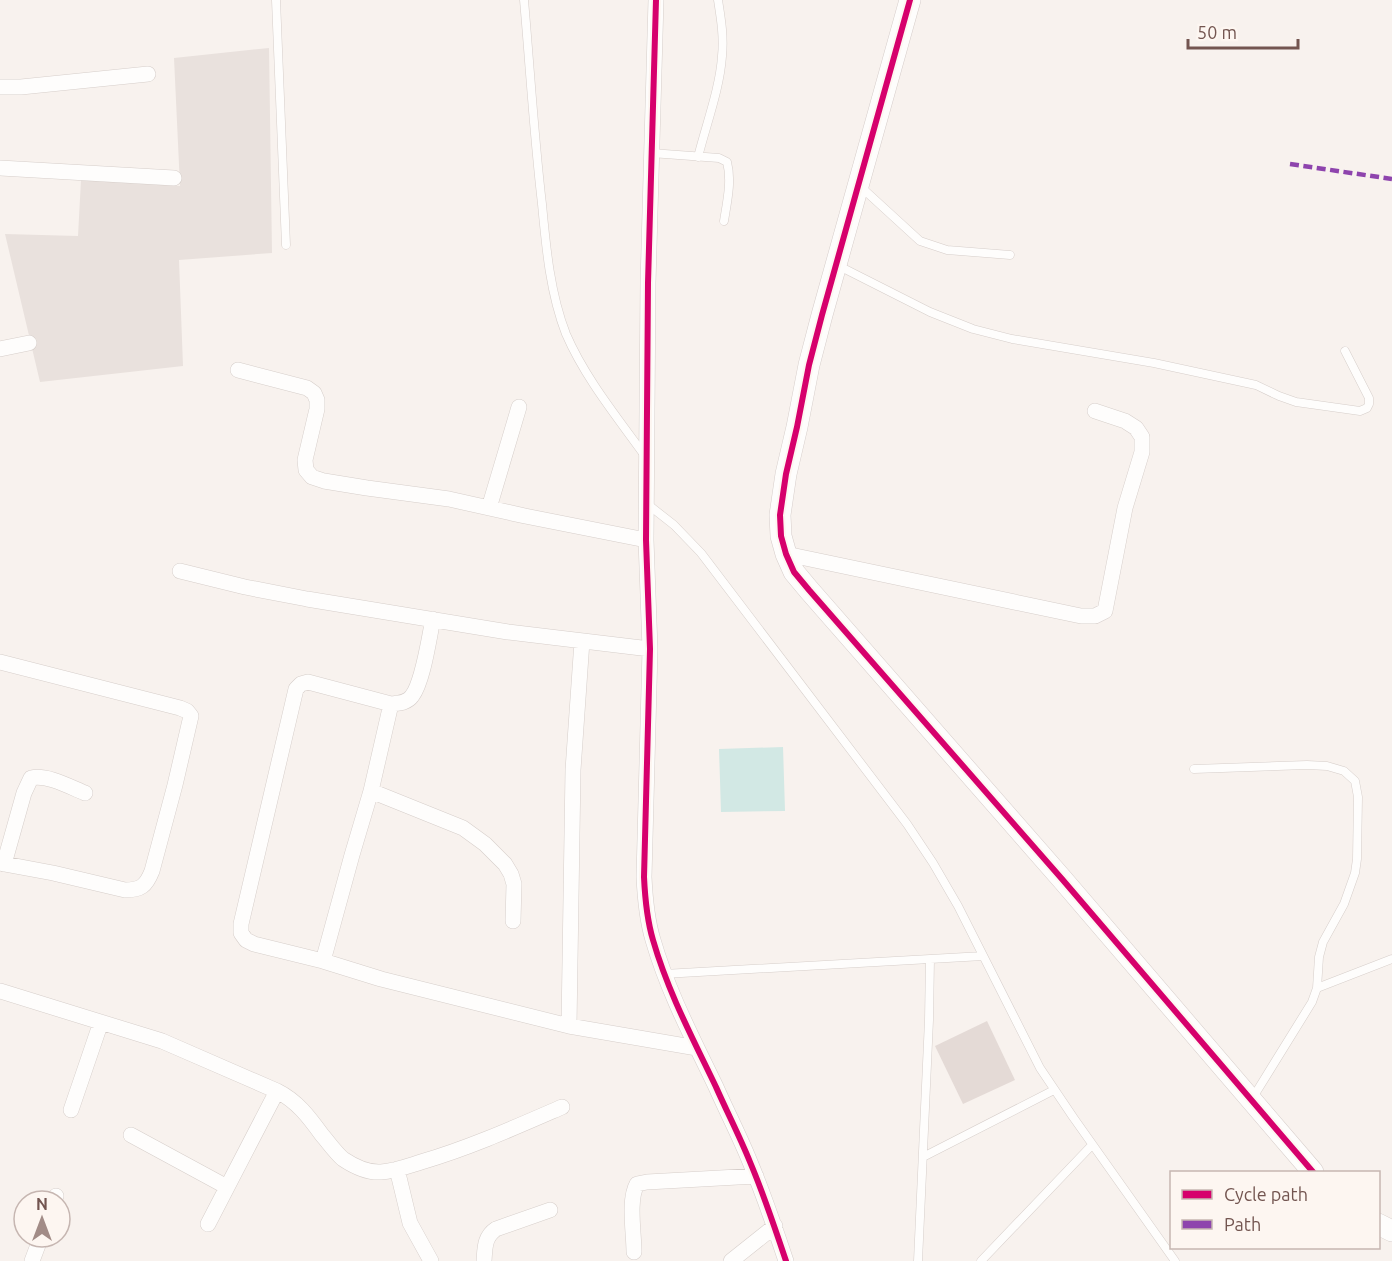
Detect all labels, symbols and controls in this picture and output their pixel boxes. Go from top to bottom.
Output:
scale bar [1188,12,1298,50]
text: 50 m [1197,22,1237,42]
legend [1170,1171,1380,1249]
text: Cycle path [1224,1184,1308,1204]
north arrow [12,1189,72,1249]
text: N [36,1195,48,1213]
text: Path [1224,1214,1261,1234]

